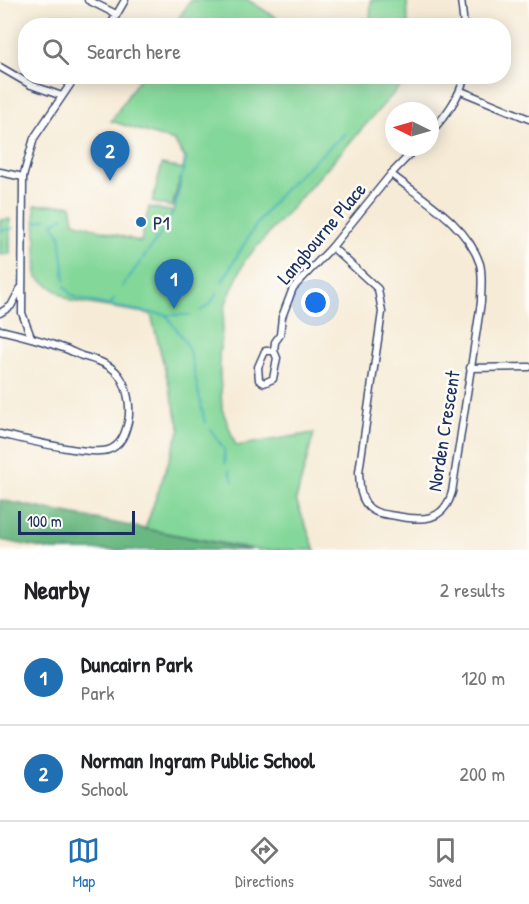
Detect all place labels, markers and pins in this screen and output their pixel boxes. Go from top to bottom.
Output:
pin: 2 [90,132,130,181]
place label: P1 [153,209,170,236]
marker: P1 [134,215,148,229]
pin: 1 [154,260,194,309]

